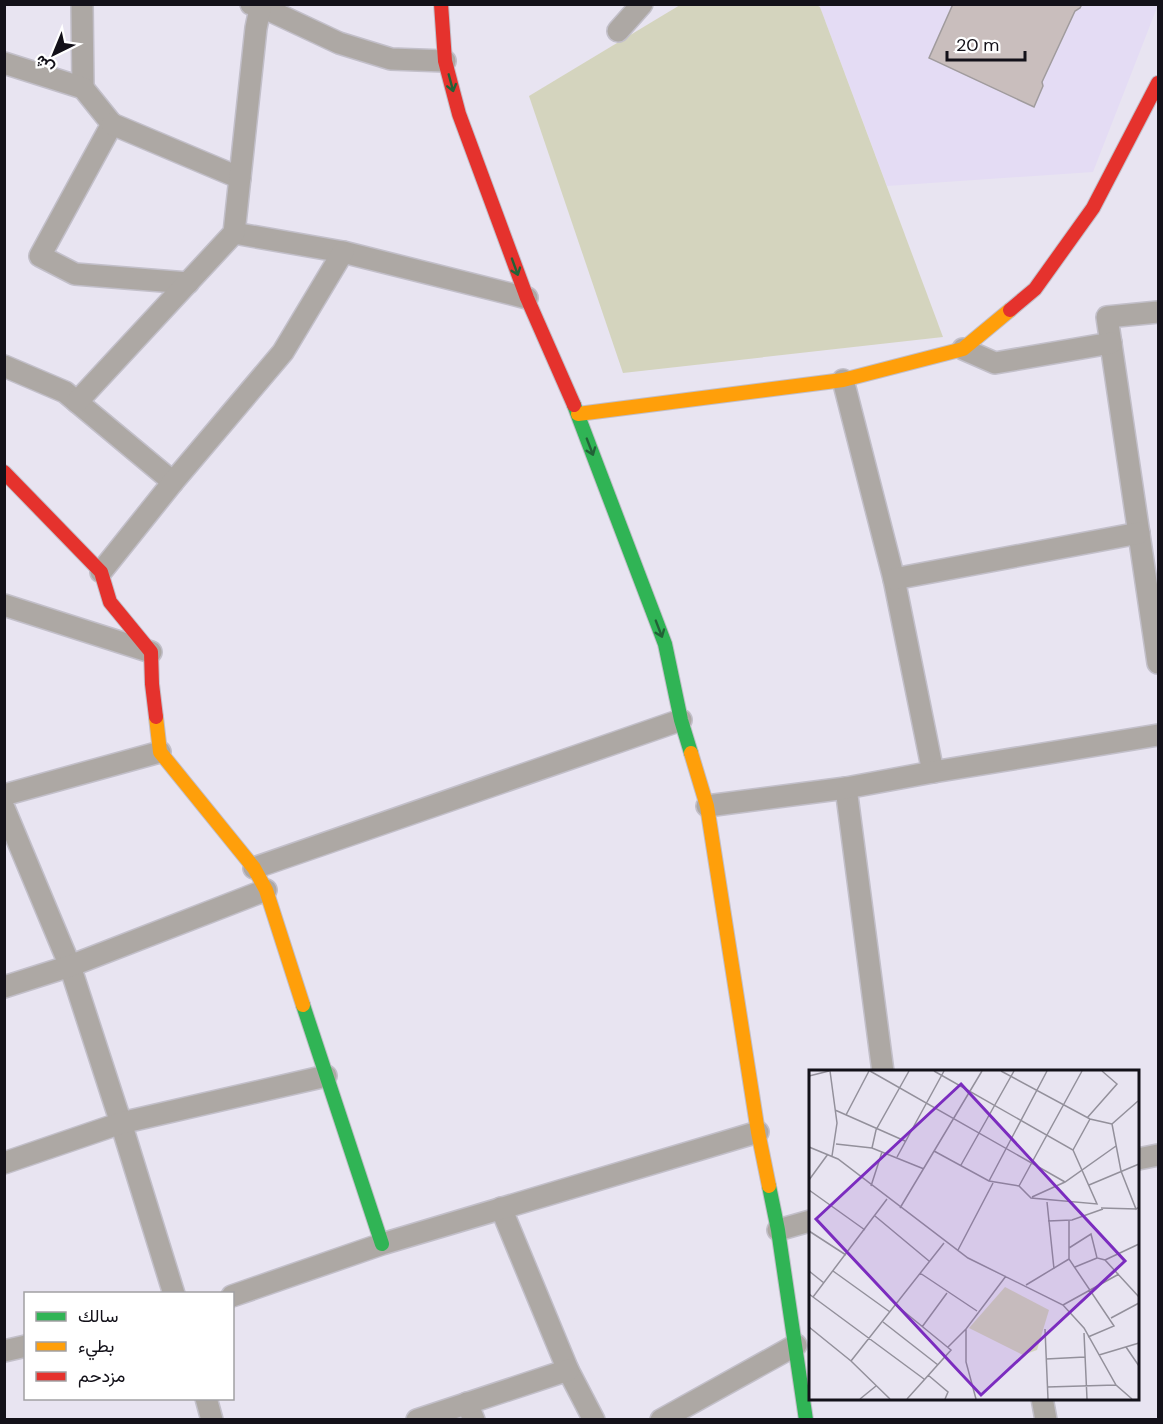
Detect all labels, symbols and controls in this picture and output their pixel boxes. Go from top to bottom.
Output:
north arrow [24,24,84,84]
scale bar [947,24,1025,62]
text: 20 m [956,33,999,57]
text: ش [30,50,58,79]
one-way arrow [446,73,457,92]
one-way arrow [511,257,522,276]
one-way arrow [586,437,597,456]
one-way arrow [655,620,666,638]
inset map [809,1070,1139,1400]
legend [24,1292,234,1400]
text: سالك [78,1304,118,1328]
text: بطيء [78,1334,114,1361]
text: مزدحم [78,1364,125,1388]

